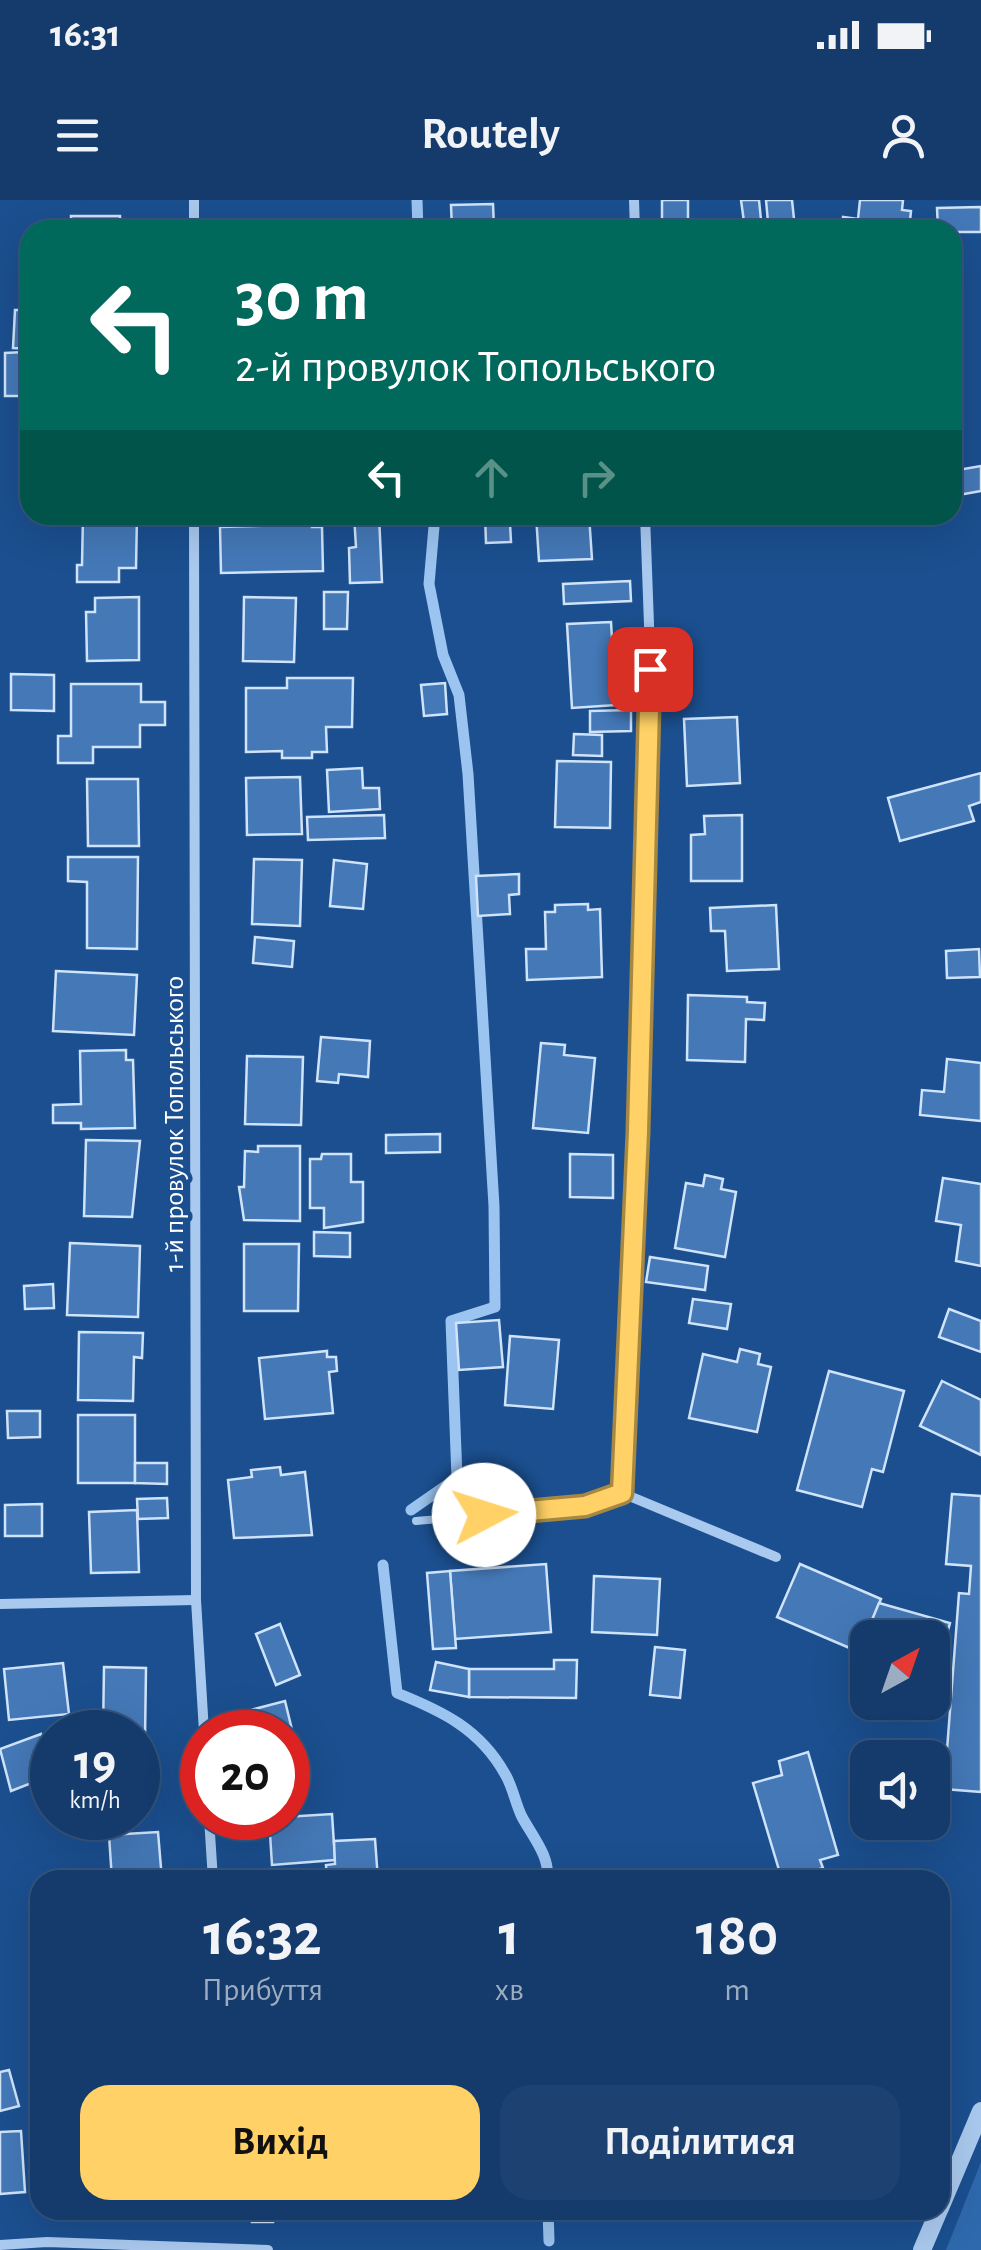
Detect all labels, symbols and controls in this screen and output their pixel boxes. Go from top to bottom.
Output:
text: 16:31 [50,16,121,54]
icon: menu [50,108,105,163]
icon: person [876,108,931,163]
text: Routely [421,112,560,157]
icon: left [70,260,200,390]
text: 30 m [235,263,369,333]
text: 2-й провулок Топольського [235,345,716,390]
icon: left [359,450,414,505]
icon: ahead [464,450,519,505]
icon: right [569,450,624,505]
pin [608,627,693,712]
icon: arrive [623,642,678,697]
street label: 1-й провулок Топольського [161,976,189,1272]
position arrow [432,1463,536,1567]
north arrow [850,1620,950,1720]
map controls [850,1620,950,1840]
speed limit sign: 20 [180,1710,310,1840]
text: 19 [74,1738,116,1788]
button: sound [850,1740,950,1840]
text: km/h [69,1788,121,1813]
text: 16:32 [203,1906,322,1966]
text: 1 [499,1906,520,1966]
text: 180 [696,1906,778,1966]
text: Прибуття [202,1974,323,2006]
text: хв [495,1974,524,2006]
text: m [724,1974,750,2006]
button: Вихід [80,2085,480,2200]
button: Поділитися [500,2085,900,2200]

